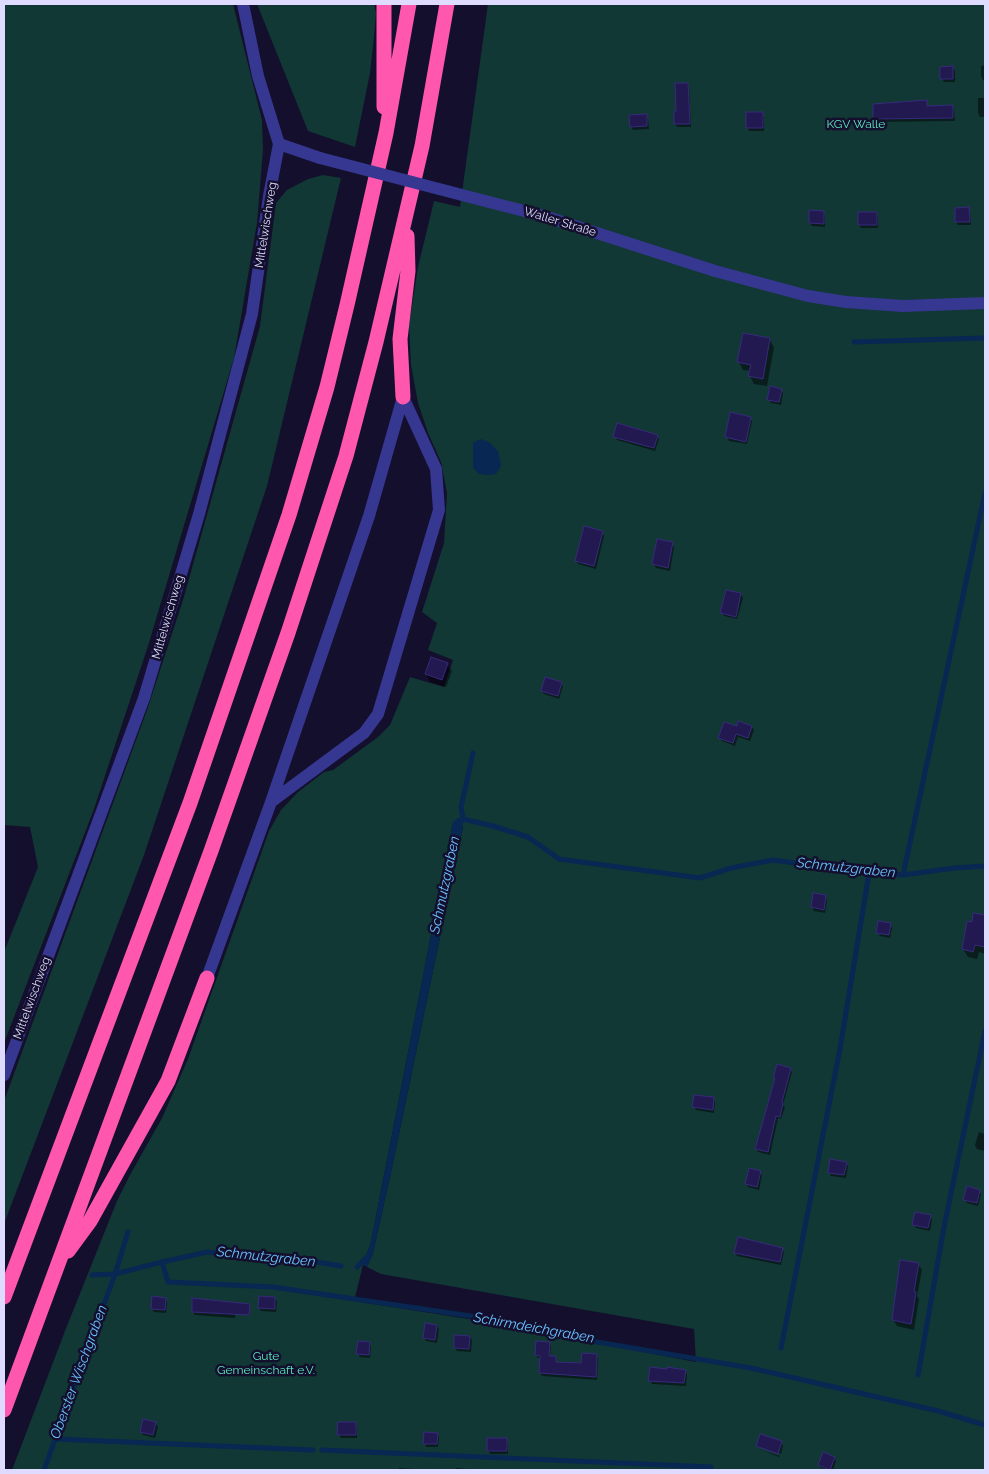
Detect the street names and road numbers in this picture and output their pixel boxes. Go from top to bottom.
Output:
street label: Mittelwischweg [252,181,280,269]
street label: Waller Straße [522,204,598,240]
street label: Mittelwischweg [149,573,187,661]
street label: Mittelwischweg [10,955,54,1041]

